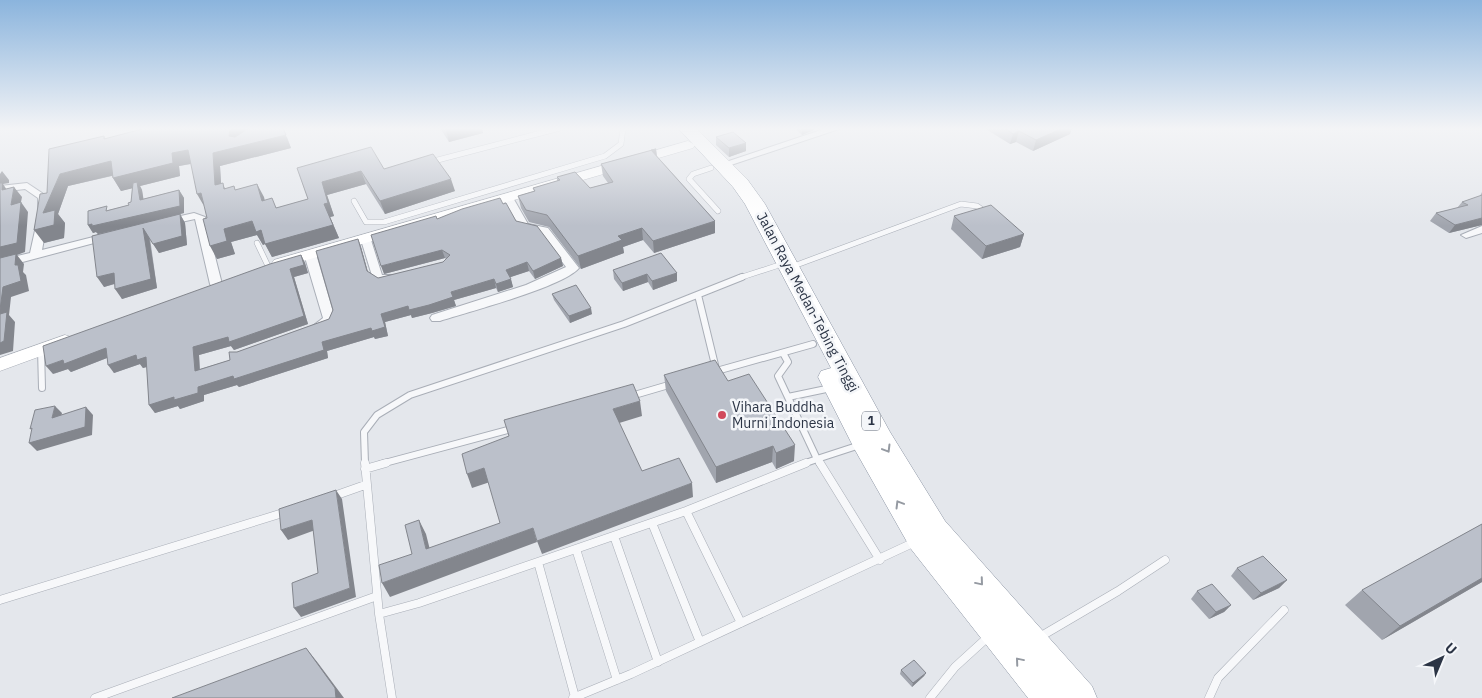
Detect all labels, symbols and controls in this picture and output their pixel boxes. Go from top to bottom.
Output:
street label: Jalan Raya Medan-Tebing Tinggi [753,209,863,395]
place label: Vihara Buddha Murni Indonesia [732,398,835,432]
marker: Vihara Buddha Murni Indonesia [716,409,728,421]
road number: 1 [862,412,880,431]
one-way arrow [881,444,891,453]
one-way arrow [896,500,906,509]
one-way arrow [974,577,983,586]
north arrow [1417,633,1467,683]
text: U [1441,639,1461,658]
one-way arrow [1016,658,1024,667]

